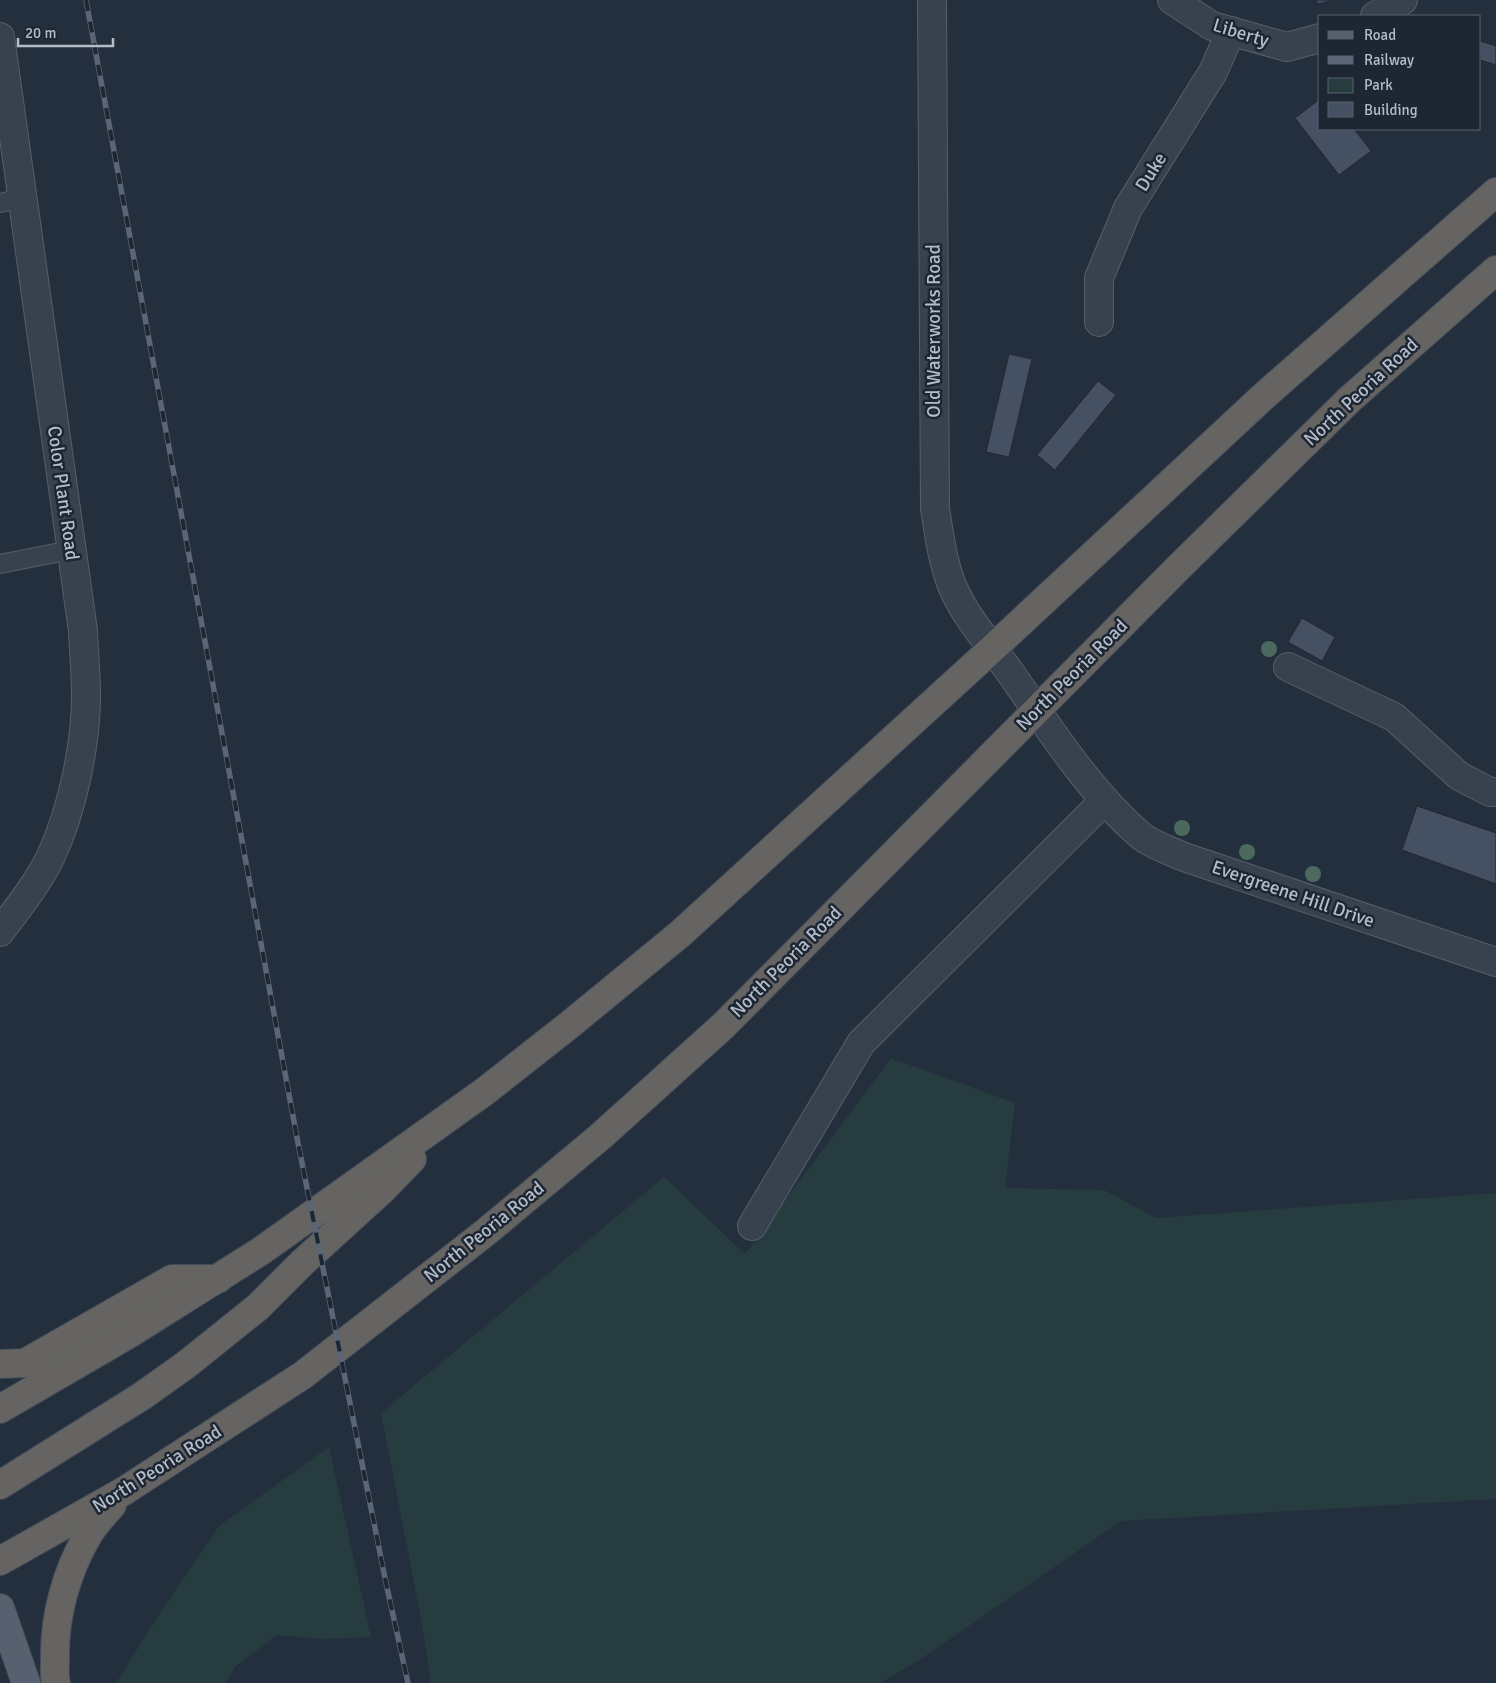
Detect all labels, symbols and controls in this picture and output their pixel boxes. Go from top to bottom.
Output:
street label: Liberty [1210,13,1272,53]
scale bar [18,15,112,47]
legend [1318,15,1481,130]
text: 20 m [25,24,56,42]
text: Road [1364,26,1396,44]
text: Railway [1364,51,1414,69]
text: Park [1364,76,1393,94]
text: Building [1364,101,1418,119]
street label: Duke [1130,148,1172,196]
street label: Old Waterworks Road [922,244,946,418]
street label: North Peoria Road [1299,333,1423,451]
street label: Color Plant Road [42,424,84,562]
street label: North Peoria Road [1011,614,1133,736]
street label: Evergreene Hill Drive [1208,855,1378,933]
street label: North Peoria Road [725,901,847,1023]
street label: North Peoria Road [419,1176,549,1288]
street label: North Peoria Road [88,1420,226,1518]

